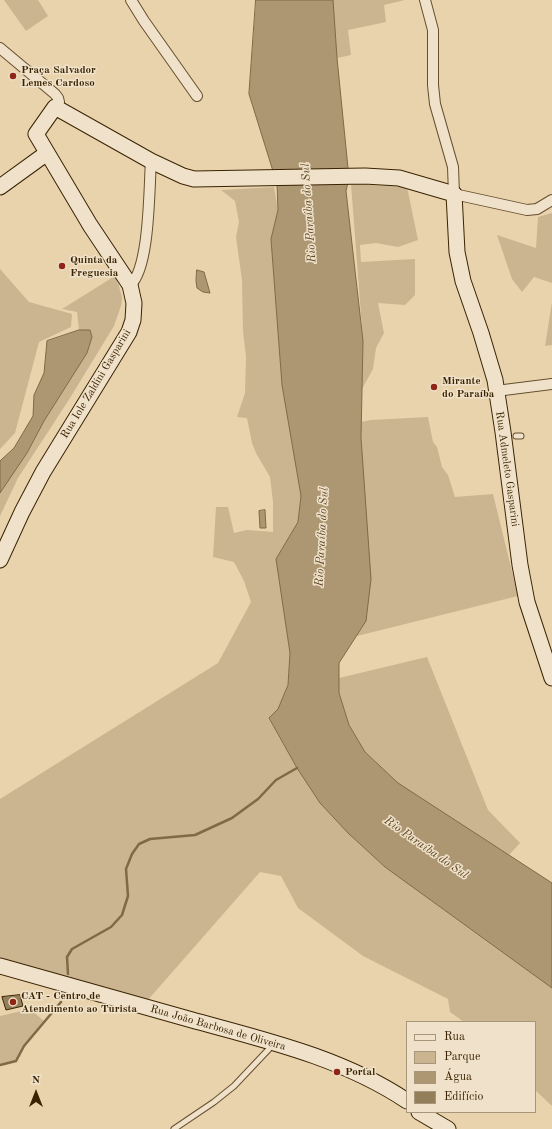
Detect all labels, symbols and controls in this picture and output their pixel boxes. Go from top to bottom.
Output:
place label: Praça Salvador Lemes Cardoso [21,63,96,89]
marker: Praça Salvador Lemes Cardoso [8,71,18,81]
water label: Rio Paraíba do Sul [298,163,320,263]
place label: Quinta da Freguesia [70,253,118,279]
marker: Quinta da Freguesia [57,261,67,271]
street label: Rua Iole Zaldini Gasparini [58,327,134,441]
place label: Mirante do Paraíba [442,374,494,400]
marker: Mirante do Paraíba [429,382,439,392]
street label: Rua Admeleto Gasparini [492,411,522,527]
water label: Rio Paraíba do Sul [312,487,332,587]
water label: Rio Paraíba do Sul [381,814,471,882]
place label: CAT - Centro de Atendimento ao Turista [21,989,137,1015]
marker: CAT - Centro de Atendimento ao Turista [8,997,18,1007]
street label: Rua João Barbosa de Oliveira [149,1002,287,1054]
legend [406,1021,536,1113]
text: Rua [444,1031,465,1043]
text: Parque [444,1051,480,1063]
place label: Portal [345,1065,375,1079]
marker: Portal [332,1067,342,1077]
text: Água [444,1071,472,1083]
north arrow [16,1073,56,1113]
text: N [32,1075,40,1086]
text: Edifício [444,1091,483,1103]

